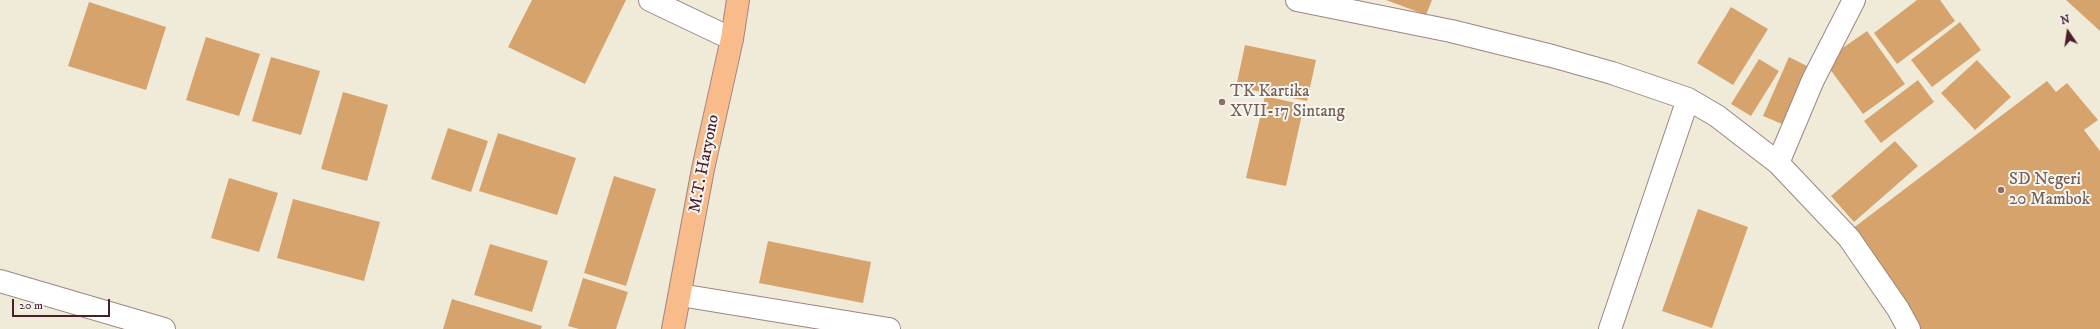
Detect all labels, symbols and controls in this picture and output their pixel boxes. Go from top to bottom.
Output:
north arrow [2048,12,2088,52]
text: N [2059,12,2071,28]
place label: TK Kartika XVII-17 Sintang [1230,82,1345,122]
marker: TK Kartika XVII-17 Sintang [1217,97,1227,107]
street label: M.T. Haryono [685,113,725,215]
place label: SD Negeri 20 Mambok [2009,170,2090,210]
marker: SD Negeri 20 Mambok [1996,185,2006,195]
scale bar [14,291,112,317]
text: 20 m [19,298,43,313]

